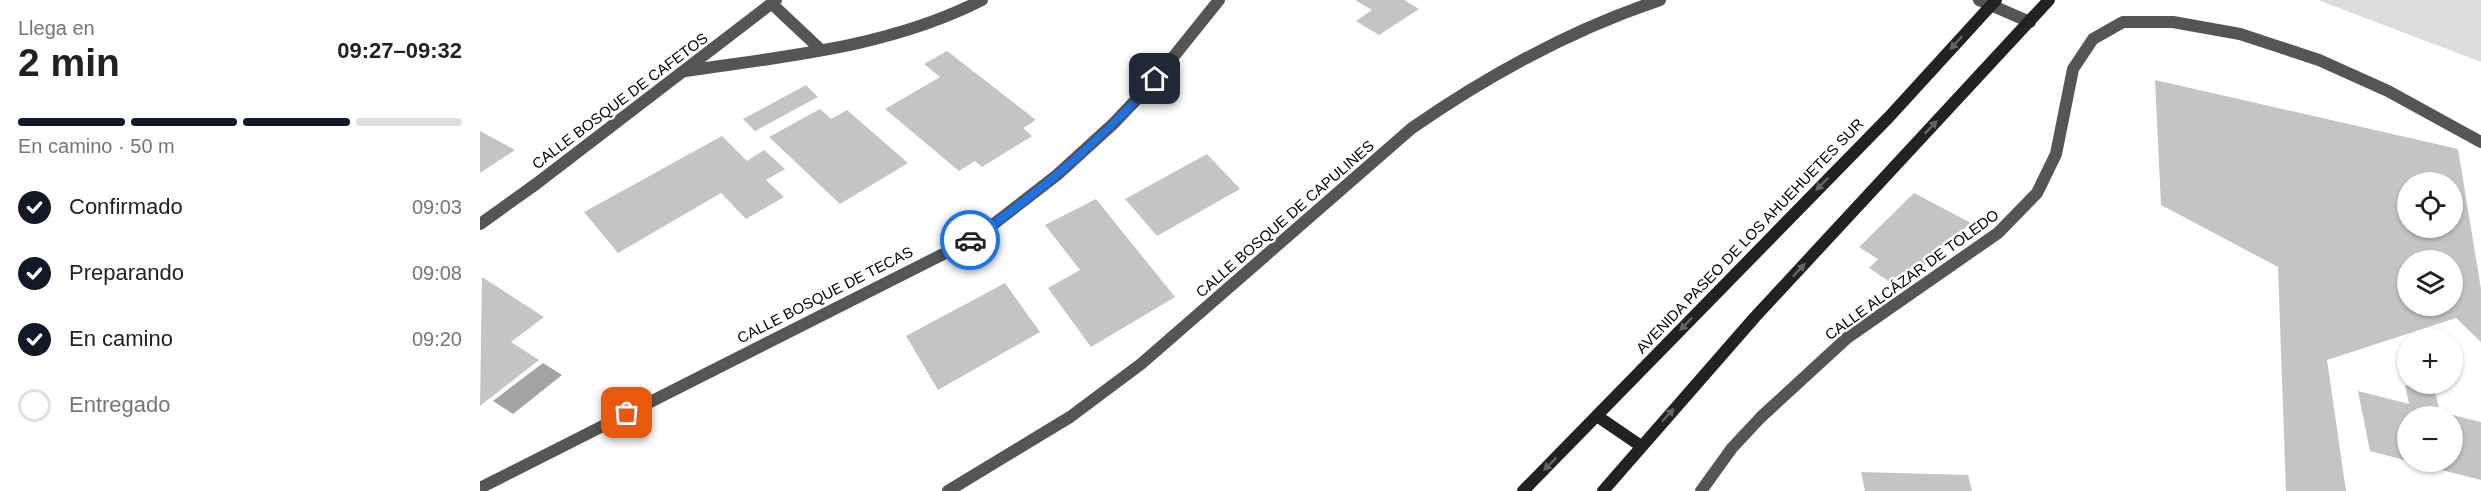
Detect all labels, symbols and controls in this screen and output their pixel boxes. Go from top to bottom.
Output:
text: Llega en [18,17,95,39]
street label: CALLE BOSQUE DE CAFETOS [528,29,711,172]
one-way arrow [1950,35,1963,50]
text: 09:27–09:32 [337,38,462,63]
text: 2 min [18,41,120,84]
pin [1129,53,1180,104]
icon: home [1138,62,1171,95]
street label: AVENIDA PASEO DE LOS AHUEHUETES SUR [1633,115,1867,356]
one-way arrow [1924,119,1938,134]
text: En camino · 50 m [18,135,175,157]
street label: CALLE BOSQUE DE CAPULINES [1192,137,1377,301]
map controls [2397,172,2463,472]
button: locate [2397,172,2463,238]
one-way arrow [1815,177,1829,192]
icon: check [18,191,51,224]
text: Confirmado [69,194,183,219]
text: 09:03 [412,196,462,218]
street label: CALLE ALCÁZAR DE TOLEDO [1822,206,2002,343]
courier [940,210,1000,270]
icon: car [954,224,987,257]
street label: CALLE BOSQUE DE TECAS [734,243,915,346]
button: layers [2397,250,2463,316]
icon: check [18,257,51,290]
text: Preparando [69,260,184,285]
text: 09:08 [412,262,462,284]
one-way arrow [1792,263,1805,278]
one-way arrow [1680,317,1694,331]
icon: check [18,323,51,356]
text: En camino [69,326,173,351]
text: 09:20 [412,328,462,350]
button: + [2397,328,2463,394]
pin [601,387,652,438]
text: Entregado [69,392,171,417]
icon: bag [610,396,643,429]
button: − [2397,406,2463,472]
one-way arrow [1661,408,1674,423]
one-way arrow [1543,456,1557,470]

